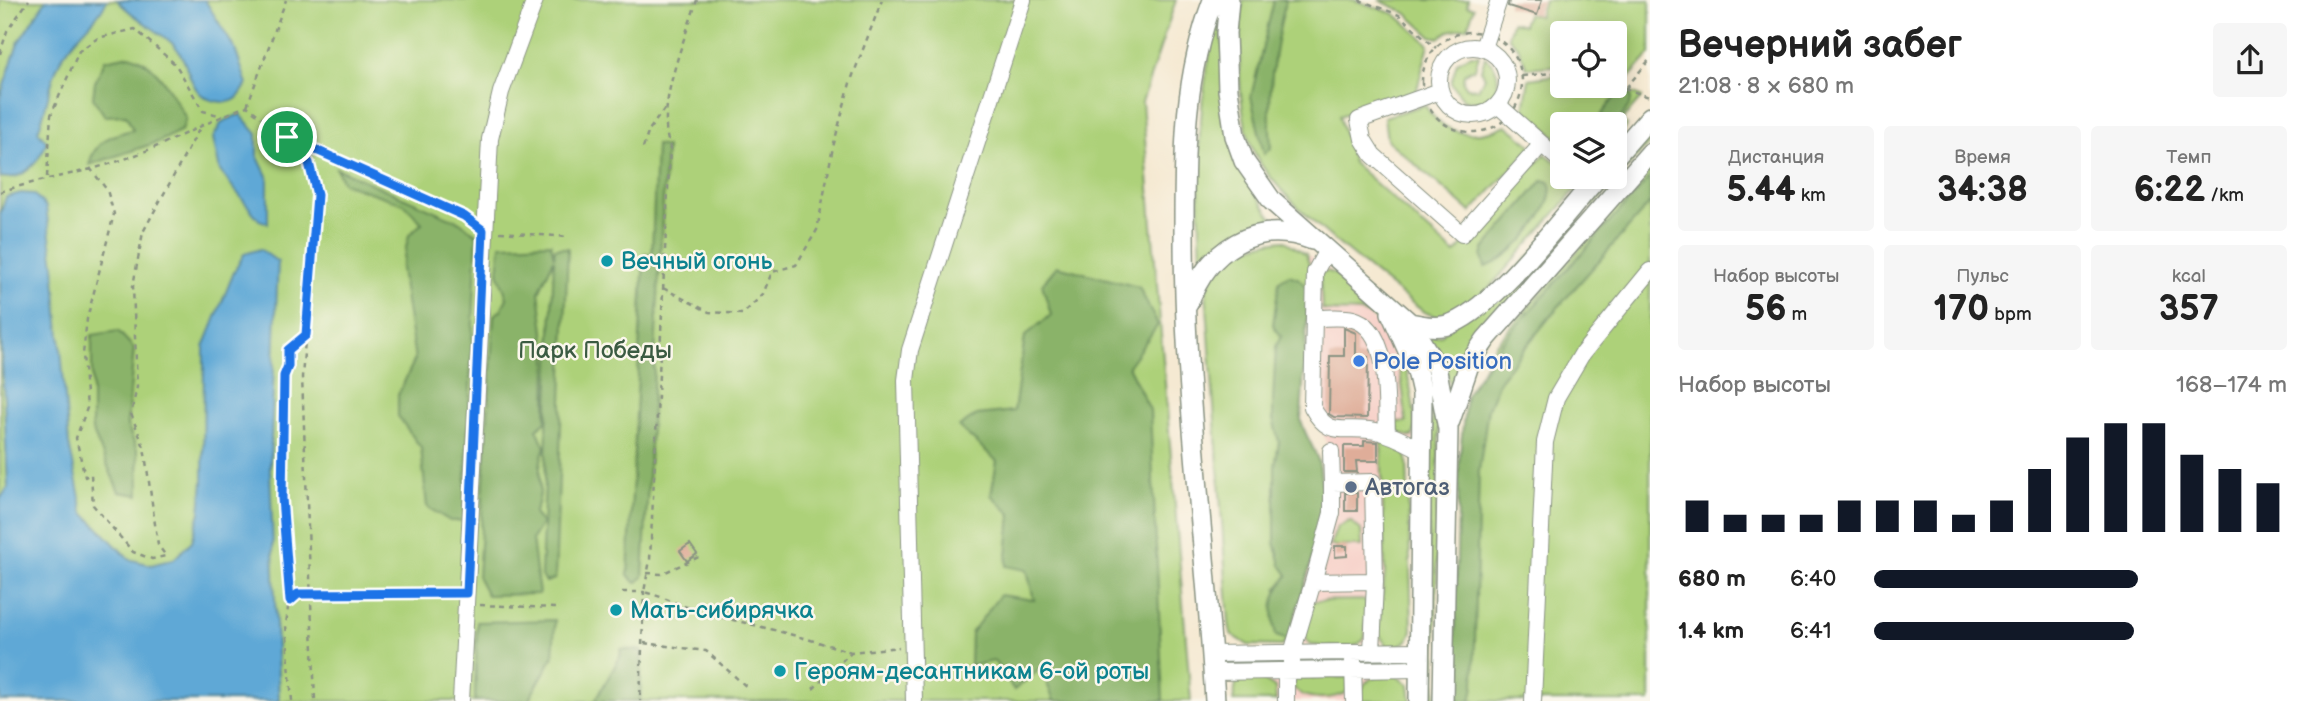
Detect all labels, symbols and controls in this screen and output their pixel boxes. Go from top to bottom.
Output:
map controls [1550,21,1627,189]
button: locate [1550,21,1627,98]
text: Вечерний забег [1678,23,1962,68]
button: share [2213,23,2287,97]
text: 21:08 · 8 × 680 m [1678,72,1854,100]
pin [257,107,317,167]
button: layers [1550,112,1627,189]
icon: arrive [268,118,306,156]
text: Дистанция [1728,146,1824,169]
text: Время [1954,146,2011,169]
text: Темп [2166,146,2211,169]
text: 5.44 [1727,169,1796,212]
text: 34:38 [1937,169,2028,212]
text: 6:22 [2134,169,2205,212]
text: km [1796,184,1826,207]
text: /km [2205,184,2244,207]
place label: Вечный огонь [621,247,772,276]
marker: Вечный огонь [599,253,615,269]
text: Набор высоты [1713,265,1839,288]
text: Пульс [1956,265,2009,288]
text: kcal [2172,265,2206,288]
text: 56 [1745,288,1786,331]
text: 170 [1933,288,1989,331]
text: 357 [2159,288,2219,331]
text: m [1786,303,1807,326]
text: bpm [1989,303,2032,326]
park label: Парк Победы [518,336,672,365]
place label: Pole Position [1373,347,1512,376]
marker: Pole Position [1351,353,1367,369]
text: Набор высоты [1678,371,1831,399]
text: 168–174 m [2176,371,2287,399]
place label: Автогаз [1364,473,1450,502]
marker: Автогаз [1343,479,1359,495]
text: 680 m [1678,565,1746,593]
text: 6:40 [1790,565,1836,593]
place label: Мать-сибирячка [630,596,814,625]
marker: Мать-сибирячка [608,602,624,618]
text: 1.4 km [1678,617,1744,645]
text: 6:41 [1790,617,1832,645]
place label: Героям-десантникам 6-ой роты [794,657,1149,686]
marker: Героям-десантникам 6-ой роты [772,663,788,679]

